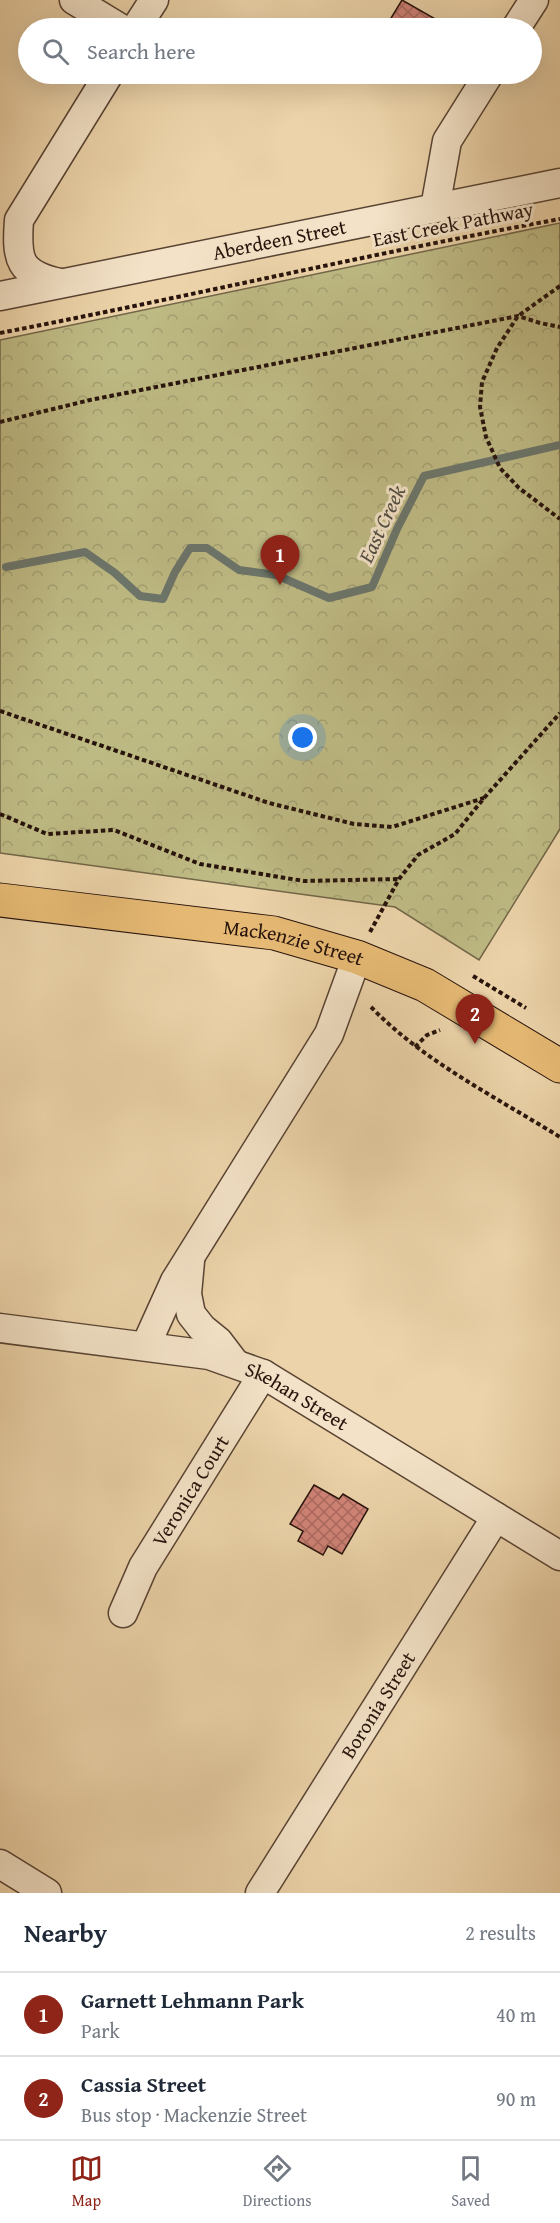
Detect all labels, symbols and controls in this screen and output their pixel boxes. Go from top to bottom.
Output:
search box [18,18,542,84]
icon: search [39,35,72,68]
text: Search here [87,35,196,67]
street label: East Creek Pathway [370,194,536,253]
street label: Aberdeen Street [210,212,349,267]
water label: East Creek [350,480,413,568]
pin: 1 [260,536,300,585]
your location [288,723,317,752]
street label: Mackenzie Street [222,912,369,972]
pin: 2 [456,994,494,1044]
street label: Skehan Street [241,1354,354,1437]
street label: Veronica Court [144,1429,236,1552]
street label: Boronia Street [333,1646,422,1764]
text: Nearby [24,1913,107,1952]
text: 2 results [465,1918,536,1947]
text: Garnett Lehmann Park [81,1984,304,2016]
text: 1 [38,2000,49,2029]
text: 40 m [496,2000,536,2029]
text: Park [81,2016,120,2045]
text: Cassia Street [81,2068,206,2100]
text: 2 [38,2084,49,2113]
text: 90 m [496,2084,536,2113]
text: Bus stop · Mackenzie Street [81,2100,307,2129]
tab: Map [70,2152,103,2212]
tab: Directions [243,2152,312,2212]
tab: Saved [451,2152,490,2212]

